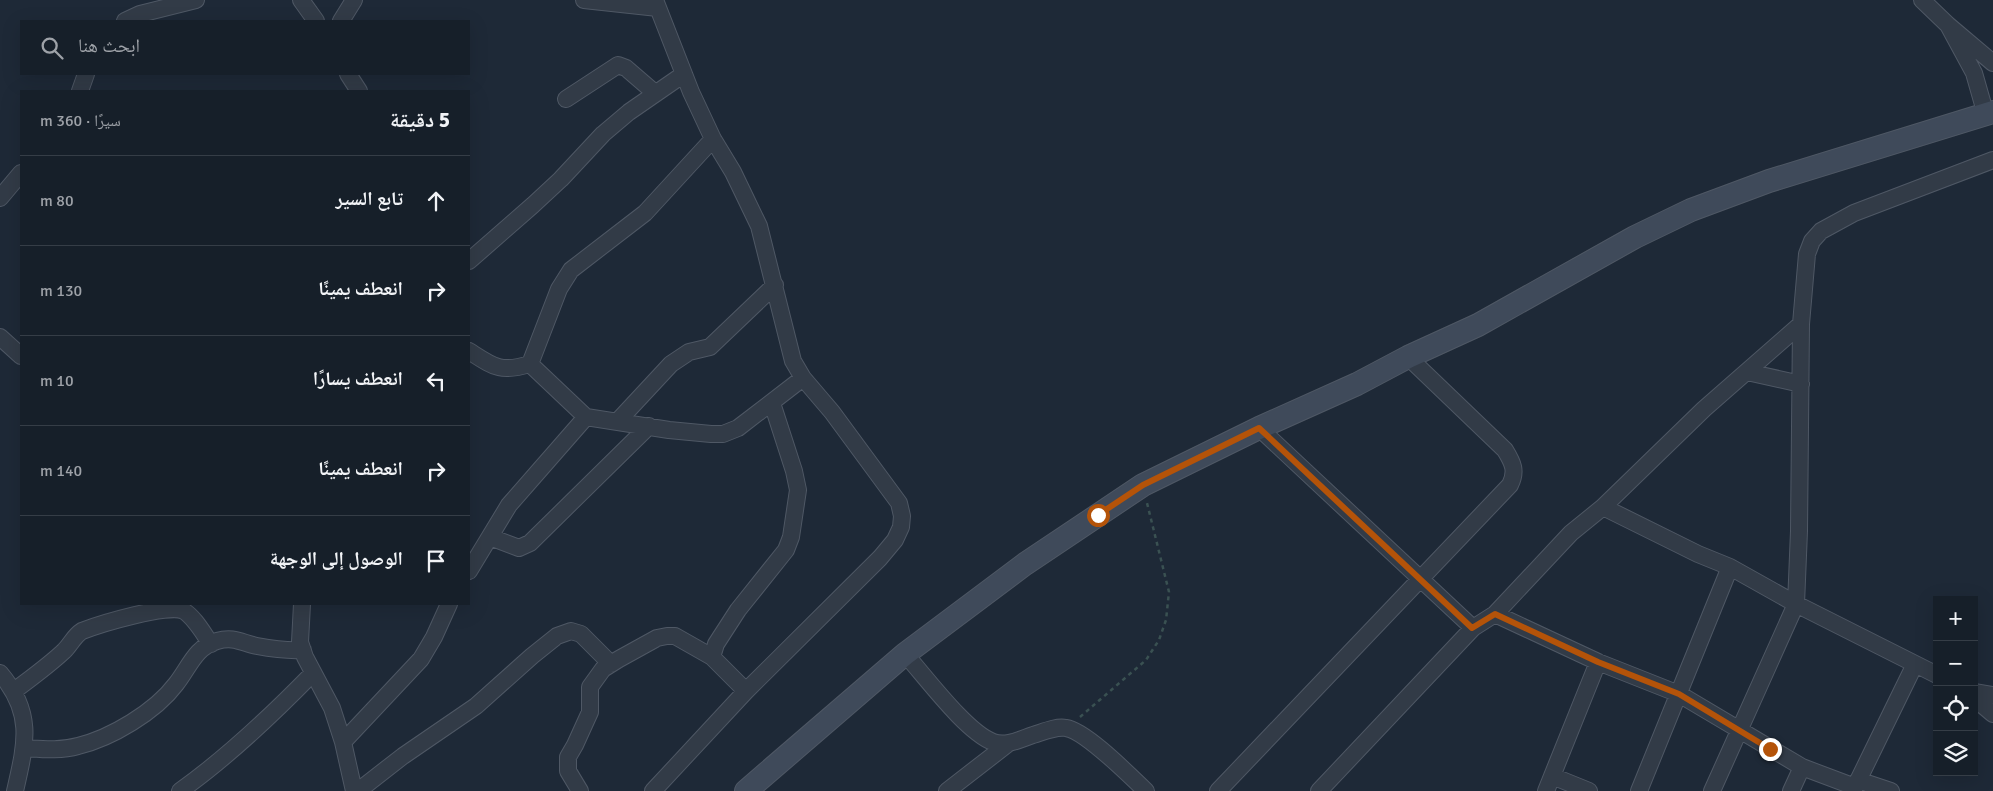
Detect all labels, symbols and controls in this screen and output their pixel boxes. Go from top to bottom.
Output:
search box [20,20,470,75]
icon: search [38,34,66,62]
text: ابحث هنا [78,34,140,58]
text: 5 دقيقة [390,107,450,133]
text: سيرًا · 360 m [40,111,121,131]
text: تابع السير [335,187,403,211]
icon: ahead [422,187,450,215]
text: 80 m [40,191,74,211]
text: انعطف يمينًا [318,277,403,301]
icon: right [422,277,450,305]
text: 130 m [40,281,82,301]
text: انعطف يسارًا [313,367,403,391]
icon: left [422,367,450,395]
text: 10 m [40,371,74,391]
text: انعطف يمينًا [318,457,403,481]
icon: right [422,457,450,485]
text: 140 m [40,461,82,481]
route start [1087,504,1110,527]
text: الوصول إلى الوجهة [270,547,403,571]
icon: arrive [422,547,450,575]
map controls [1933,596,1978,776]
button: + [1933,596,1978,641]
button: − [1933,641,1978,686]
button: locate [1933,686,1978,731]
button: layers [1933,731,1978,776]
route end [1759,738,1782,761]

